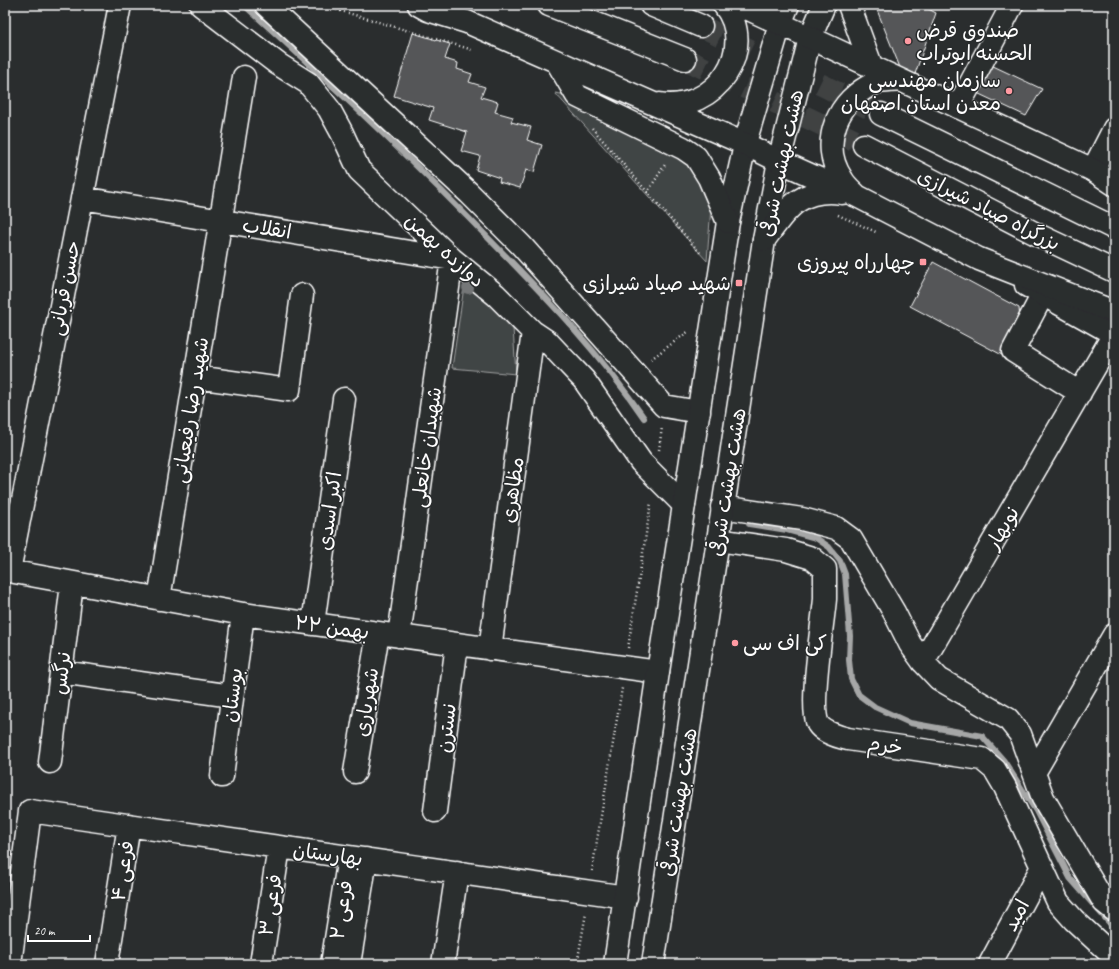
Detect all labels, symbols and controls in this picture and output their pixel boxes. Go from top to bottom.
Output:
place label: صندوق قرض الحسنه ابوتراب [916,18,1032,66]
marker: صندوق قرض الحسنه ابوتراب [903,36,913,46]
place label: سازمان مهندسی معدن استان اصفهان [841,68,1001,116]
marker: سازمان مهندسی معدن استان اصفهان [1004,86,1014,96]
street label: هشت بهشت شرقی [753,87,809,239]
street label: بزرگراه صیاد شیرازی [913,163,1064,256]
street label: دوازده بهمن [399,208,490,293]
street label: انقلاب [241,212,293,245]
street label: حسن قربانی [43,238,86,338]
place label: چهارراه پیروزی [797,250,915,275]
marker: چهارراه پیروزی [918,257,928,267]
place label: شهید صیاد شیرازی [582,271,731,296]
marker: شهید صیاد شیرازی [734,278,744,288]
street label: شهید رضا رفیعیانی [167,335,214,485]
street label: شهیدان خانعلی [406,385,447,509]
street label: هشت بهشت شرقی [702,406,752,558]
street label: مظاهری [495,455,529,525]
street label: اکبر اسدی [312,470,347,552]
street label: نوبهار [980,502,1025,555]
street label: ۲۲ بهمن [293,610,371,645]
place label: کی اف سی [743,631,827,656]
marker: کی اف سی [730,638,740,648]
street label: نرگس [46,650,77,696]
street label: بوستان [217,666,248,724]
street label: شهریاری [349,666,384,738]
street label: نسترن [431,702,462,754]
street label: هشت بهشت شرقی [653,726,703,878]
street label: خرم [865,731,904,763]
street label: بهارستان [291,837,364,872]
street label: فرعی ۴ [105,839,140,903]
street label: فرعی ۳ [253,872,288,938]
street label: فرعی ۲ [324,879,359,942]
street label: امید [998,895,1035,936]
scale bar [28,917,90,943]
text: 20 m [34,923,56,939]

